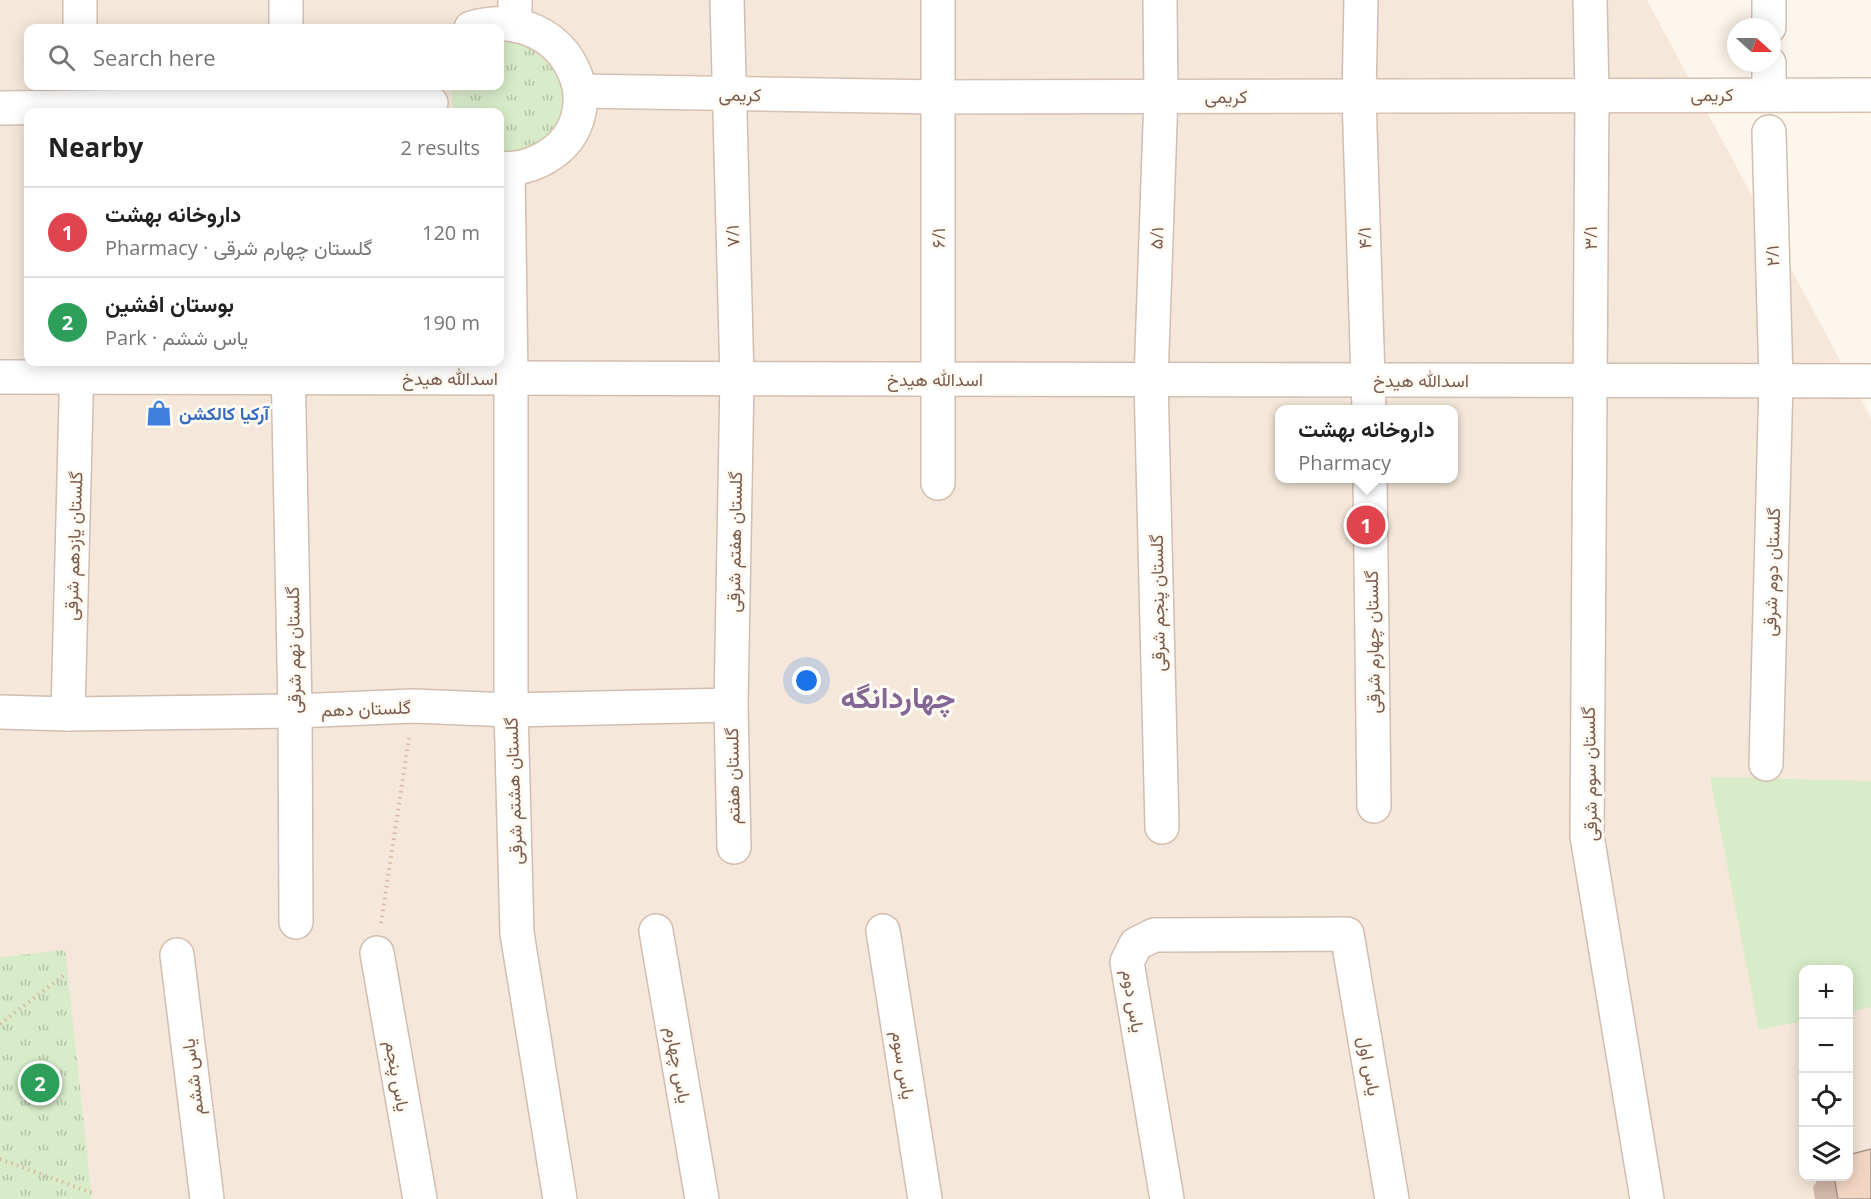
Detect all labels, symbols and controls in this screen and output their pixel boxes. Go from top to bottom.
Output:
north arrow [1727,18,1781,72]
search box [24,24,504,90]
icon: search [45,41,78,74]
text: Search here [93,42,216,72]
street label: کریمی [718,82,762,106]
street label: کریمی [1691,82,1733,106]
street label: کریمی [1205,84,1247,108]
text: Nearby [48,129,143,165]
text: 2 results [400,134,480,161]
text: داروخانه بهشت [105,198,241,228]
text: 1 [62,219,73,246]
text: 120 m [422,219,480,246]
street label: ۷/۱ [720,224,744,248]
street label: ۵/۱ [1144,226,1168,250]
street label: ۳/۱ [1578,226,1602,250]
street label: ۴/۱ [1352,227,1376,249]
street label: ۶/۱ [926,228,950,248]
text: Pharmacy · گلستان چهارم شرقی [105,234,372,261]
street label: ۲/۱ [1760,245,1784,267]
text: بوستان افشین [105,288,234,318]
text: 2 [62,309,73,336]
text: 190 m [422,309,480,336]
text: Park · یاس ششم [105,324,248,351]
street label: اسدالله هیدخ [402,366,498,391]
street label: اسدالله هیدخ [887,367,983,392]
street label: اسدالله هیدخ [1373,368,1469,393]
shop icon: آرکیا کالکشن [144,398,174,428]
place label: آرکیا کالکشن [179,401,270,425]
popup [1275,405,1458,483]
text: داروخانه بهشت [1298,413,1435,443]
text: Pharmacy [1298,449,1391,476]
street label: گلستان یازدهم شرقی [58,471,89,621]
street label: گلستان هفتم شرقی [721,471,748,613]
pin: 1 [1346,502,1386,548]
street label: گلستان دوم شرقی [1757,507,1786,637]
street label: گلستان پنجم شرقی [1144,534,1171,672]
street label: گلستان چهارم شرقی [1359,570,1386,714]
street label: گلستان نهم شرقی [280,586,307,714]
your location [792,666,821,695]
district label: چهاردانگه [841,676,955,718]
street label: گلستان دهم [321,694,411,723]
street label: گلستان سوم شرقی [1576,706,1603,842]
street label: گلستان هشتم شرقی [498,717,529,865]
street label: گلستان هفتم [719,727,746,825]
map controls [1799,965,1853,1181]
button: + [1799,965,1853,1019]
street label: یاس دوم [1116,968,1151,1034]
button: − [1799,1019,1853,1073]
street label: یاس چهارم [659,1025,698,1105]
street label: یاس سوم [886,1029,921,1101]
street label: یاس اول [1353,1034,1387,1098]
street label: یاس ششم [175,1037,210,1117]
street label: یاس پنجم [379,1039,416,1114]
pin: 2 [20,1060,60,1106]
button: locate [1799,1073,1853,1127]
button: layers [1799,1127,1853,1181]

